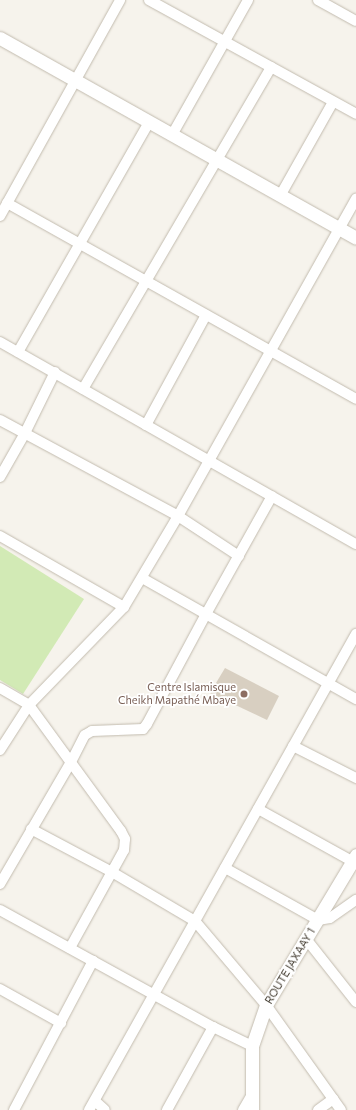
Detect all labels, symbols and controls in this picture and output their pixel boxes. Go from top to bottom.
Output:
place label: Centre Islamisque Cheikh Mapathé Mbaye [118,681,236,707]
marker: Centre Islamisque Cheikh Mapathé Mbaye [239,689,249,699]
street label: ROUTE JAXAAY 1 [262,926,318,1006]

